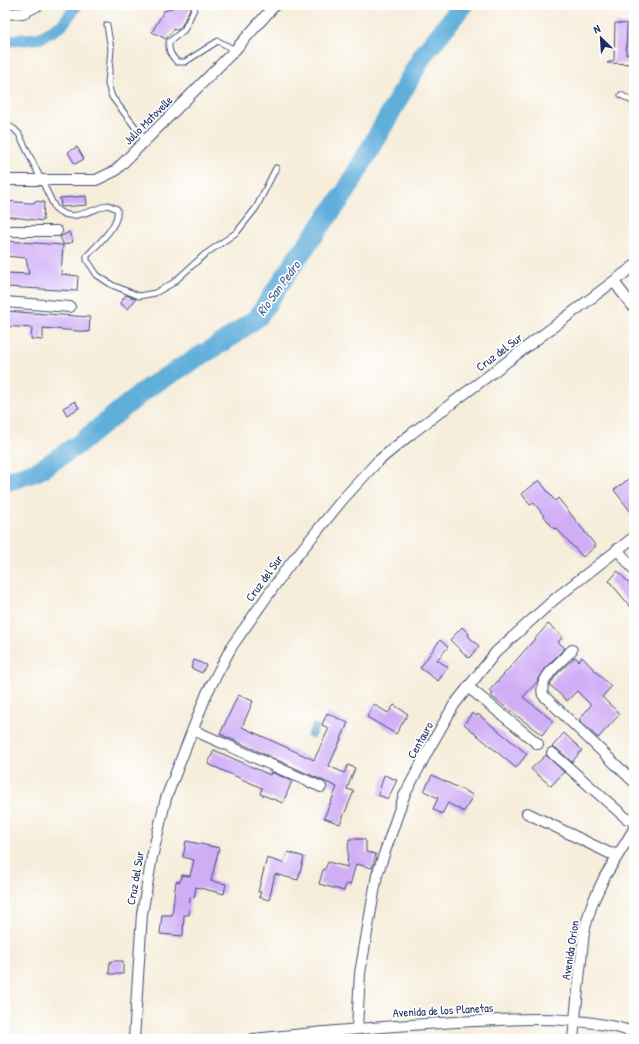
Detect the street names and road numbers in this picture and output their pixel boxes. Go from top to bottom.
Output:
street label: Julio Matovelle [120,92,176,148]
street label: Cruz del Sur [472,329,526,375]
street label: Cruz del Sur [241,551,287,605]
street label: Centauro [403,718,437,762]
street label: Cruz del Sur [122,849,148,906]
street label: Avenida Orion [557,919,583,981]
street label: Avenida de los Planetas [392,999,494,1021]

